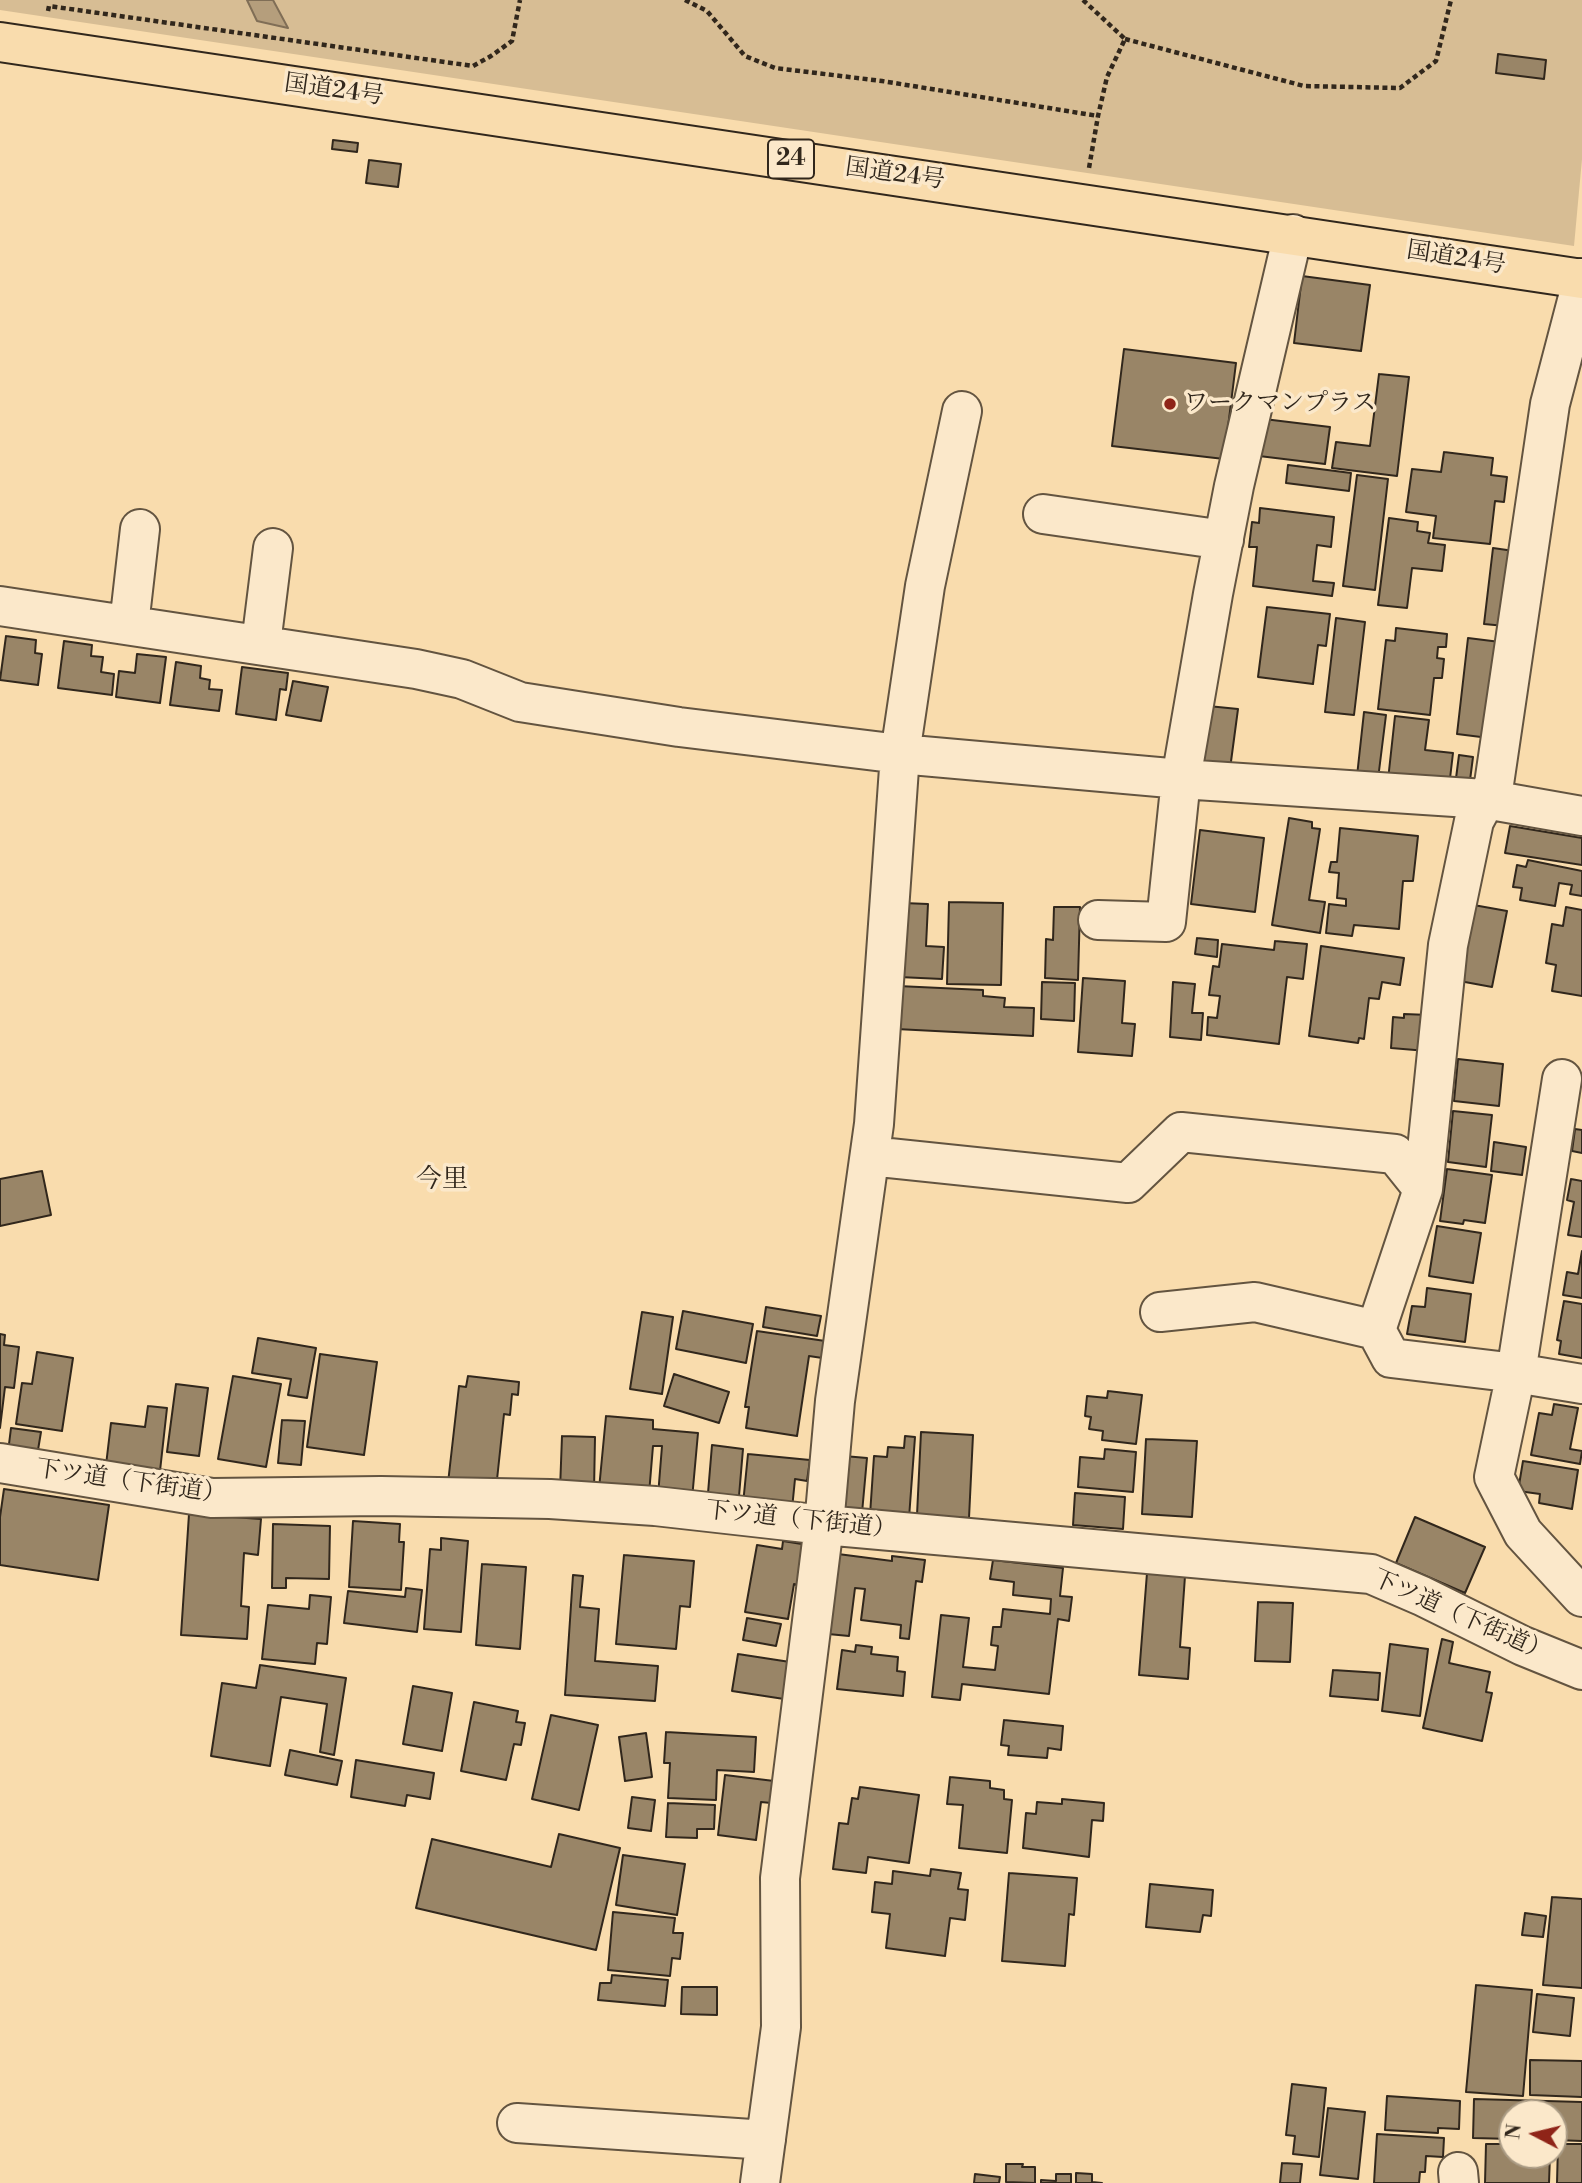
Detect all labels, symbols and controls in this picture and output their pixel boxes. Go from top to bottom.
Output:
street label: 国道24号 [282,70,386,112]
road number: 24 [768,140,814,178]
street label: 国道24号 [843,154,947,196]
street label: 国道24号 [1404,237,1508,281]
place label: ワークマンプラス [1184,390,1376,418]
marker: ワークマンプラス [1162,396,1178,412]
district label: 今里 [416,1165,468,1197]
street label: 下ツ道（下街道） [34,1455,228,1511]
street label: 下ツ道（下街道） [704,1497,898,1545]
street label: 下ツ道（下街道） [1367,1565,1555,1669]
north arrow [1498,2099,1568,2169]
text: N [1501,2123,1527,2141]

